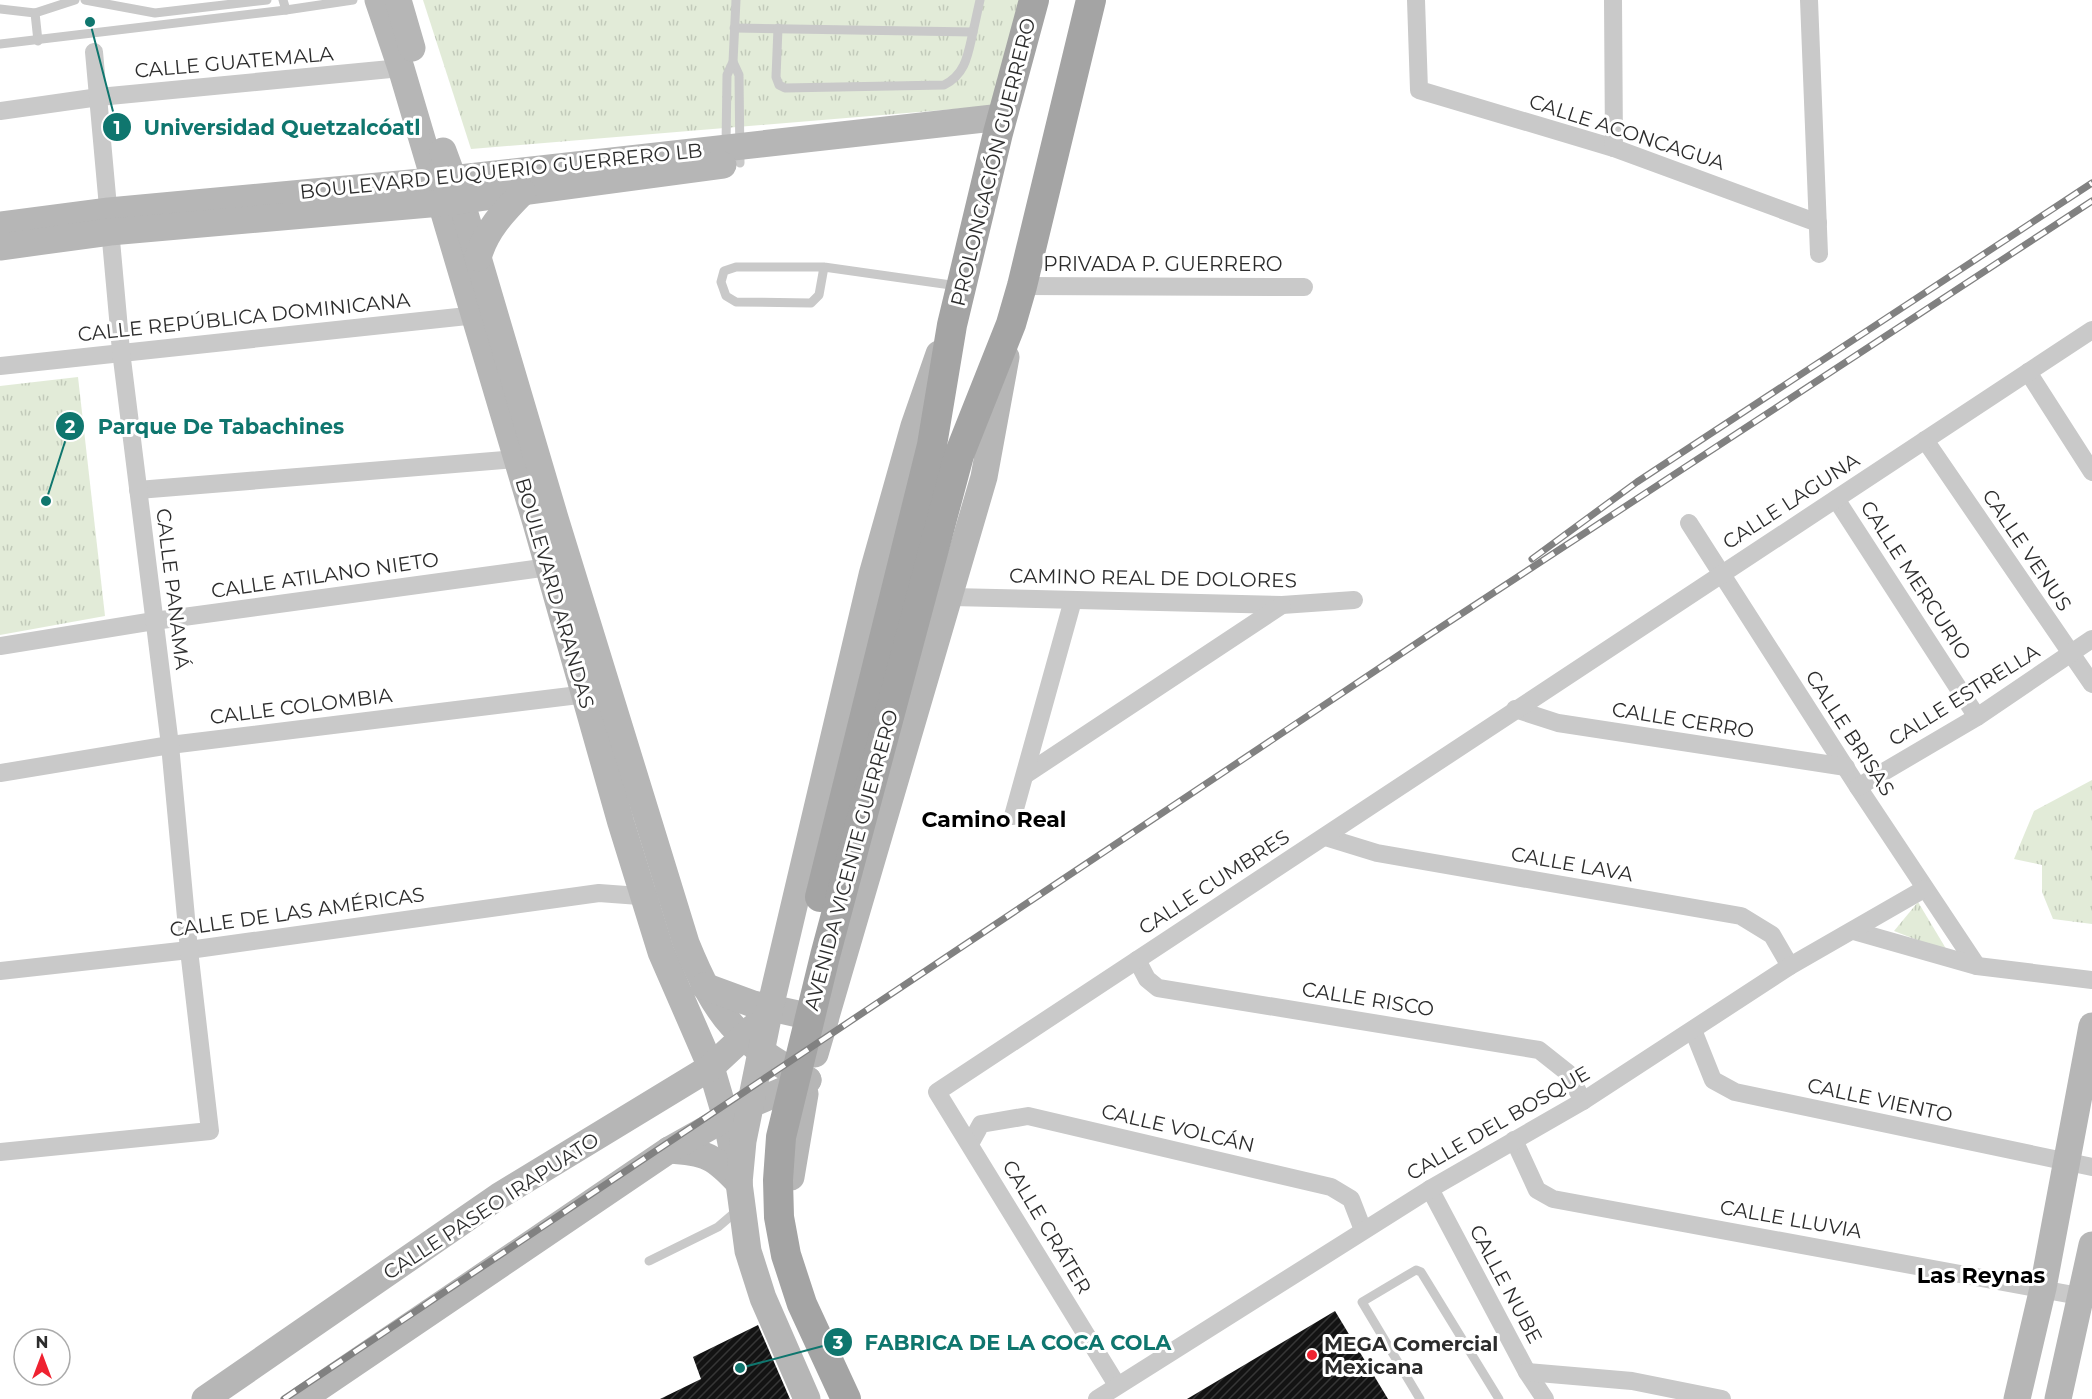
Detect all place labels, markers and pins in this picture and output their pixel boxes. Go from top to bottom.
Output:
callout: Universidad Quetzalcóatl [102,108,433,147]
callout: Parque De Tabachines [55,407,356,446]
callout: FABRICA DE LA COCA COLA [823,1323,1184,1362]
place label: MEGA Comercial Mexicana [1324,1332,1498,1379]
marker: MEGA Comercial Mexicana [1305,1348,1319,1362]

